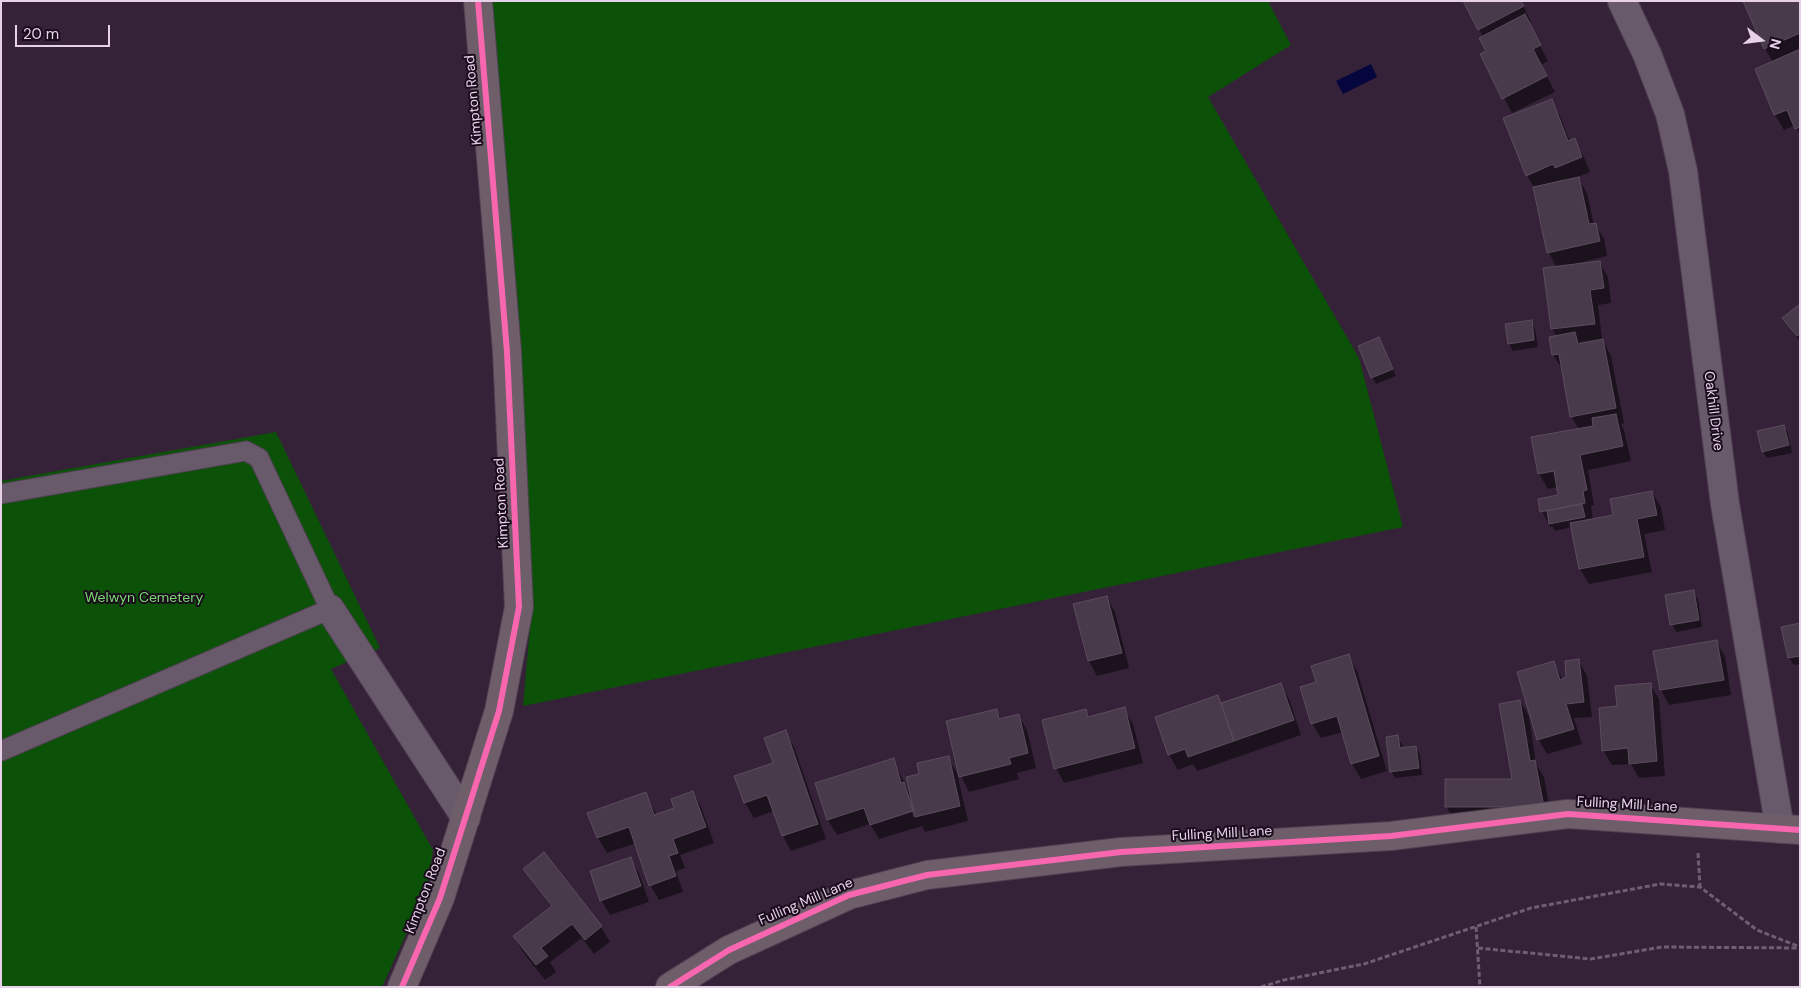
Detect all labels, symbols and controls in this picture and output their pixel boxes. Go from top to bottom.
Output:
scale bar [18,15,112,47]
north arrow [1736,15,1786,65]
text: 20 m [23,24,59,44]
text: N [1765,37,1786,51]
street label: Kimpton Road [462,54,486,146]
street label: Oakhill Drive [1700,370,1726,452]
street label: Kimpton Road [491,457,513,549]
park label: Welwyn Cemetery [85,590,203,606]
street label: Fulling Mill Lane [1576,794,1678,816]
street label: Fulling Mill Lane [1171,823,1273,845]
street label: Kimpton Road [402,846,450,936]
street label: Fulling Mill Lane [756,875,856,929]

